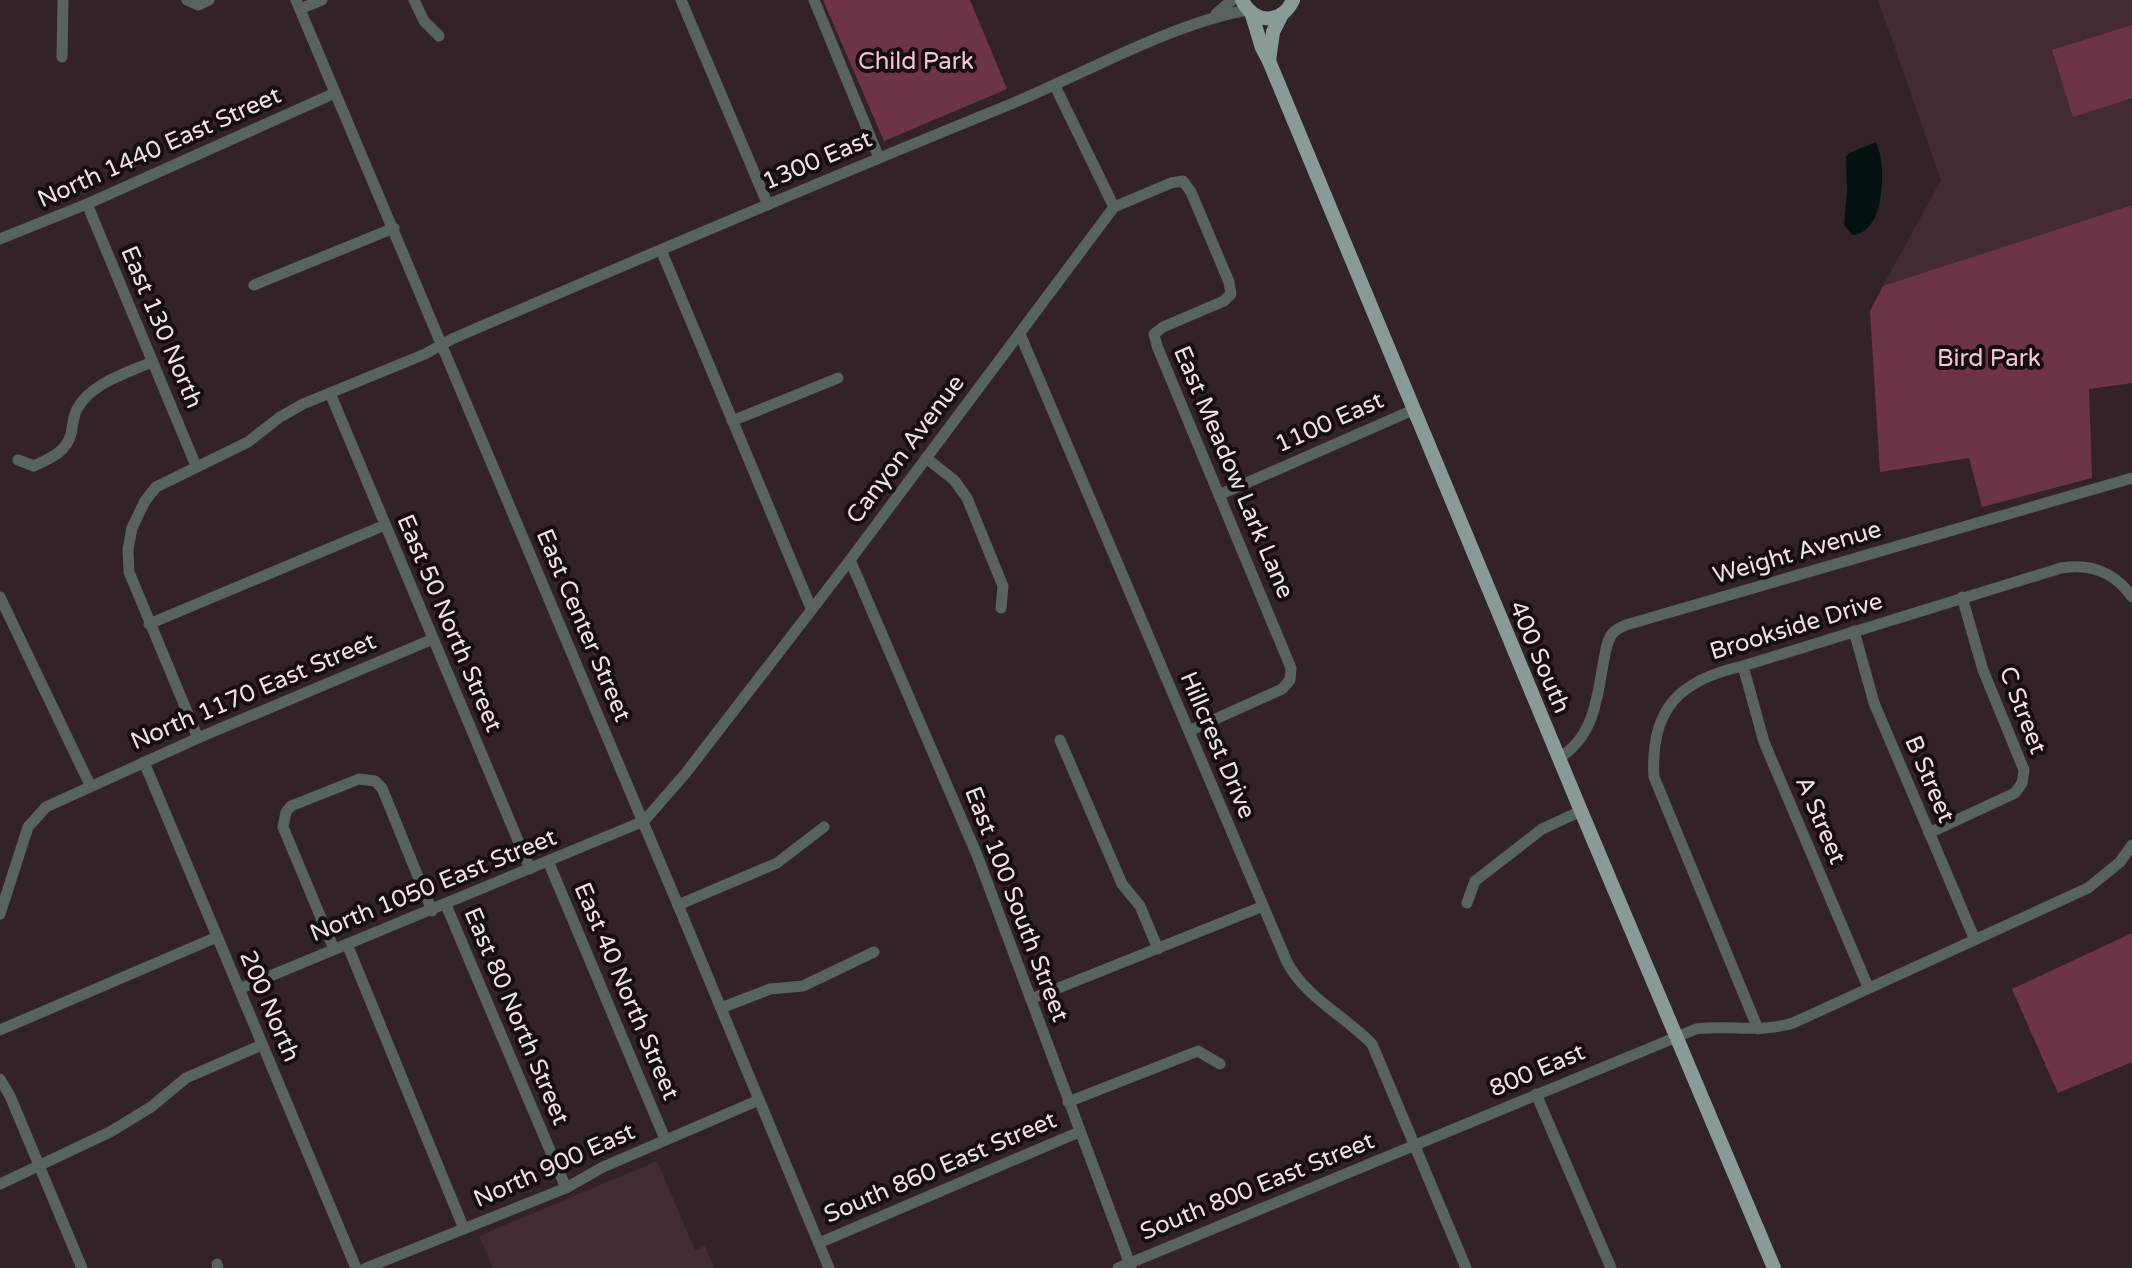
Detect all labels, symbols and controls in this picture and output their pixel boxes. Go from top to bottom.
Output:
park label: Child Park [858,47,974,76]
street label: North 1440 East Street [33,81,285,214]
street label: 1300 East [758,124,876,196]
street label: East 130 North [114,242,209,413]
street label: East Meadow Lark Lane [1167,342,1300,603]
park label: Bird Park [1937,344,2041,373]
street label: Canyon Avenue [840,369,971,529]
street label: 1100 East [1270,386,1388,459]
street label: East 50 North Street [391,510,508,736]
street label: Weight Avenue [1710,515,1885,590]
street label: East Center Street [530,525,637,726]
street label: Brookside Drive [1706,586,1886,667]
street label: 400 South [1503,597,1576,718]
street label: North 1170 East Street [126,627,380,756]
street label: C Street [1993,662,2052,758]
street label: Hillcrest Drive [1174,667,1262,823]
street label: B Street [1898,731,1961,827]
street label: A Street [1789,772,1852,869]
street label: East 100 South Street [958,783,1075,1026]
street label: North 1050 East Street [306,823,561,948]
street label: East 40 North Street [568,878,685,1104]
street label: East 80 North Street [458,903,575,1129]
street label: 200 North [233,946,306,1066]
street label: 800 East [1485,1037,1589,1103]
street label: South 860 East Street [820,1105,1061,1230]
street label: North 900 East [469,1117,639,1214]
street label: South 800 East Street [1136,1126,1378,1247]

